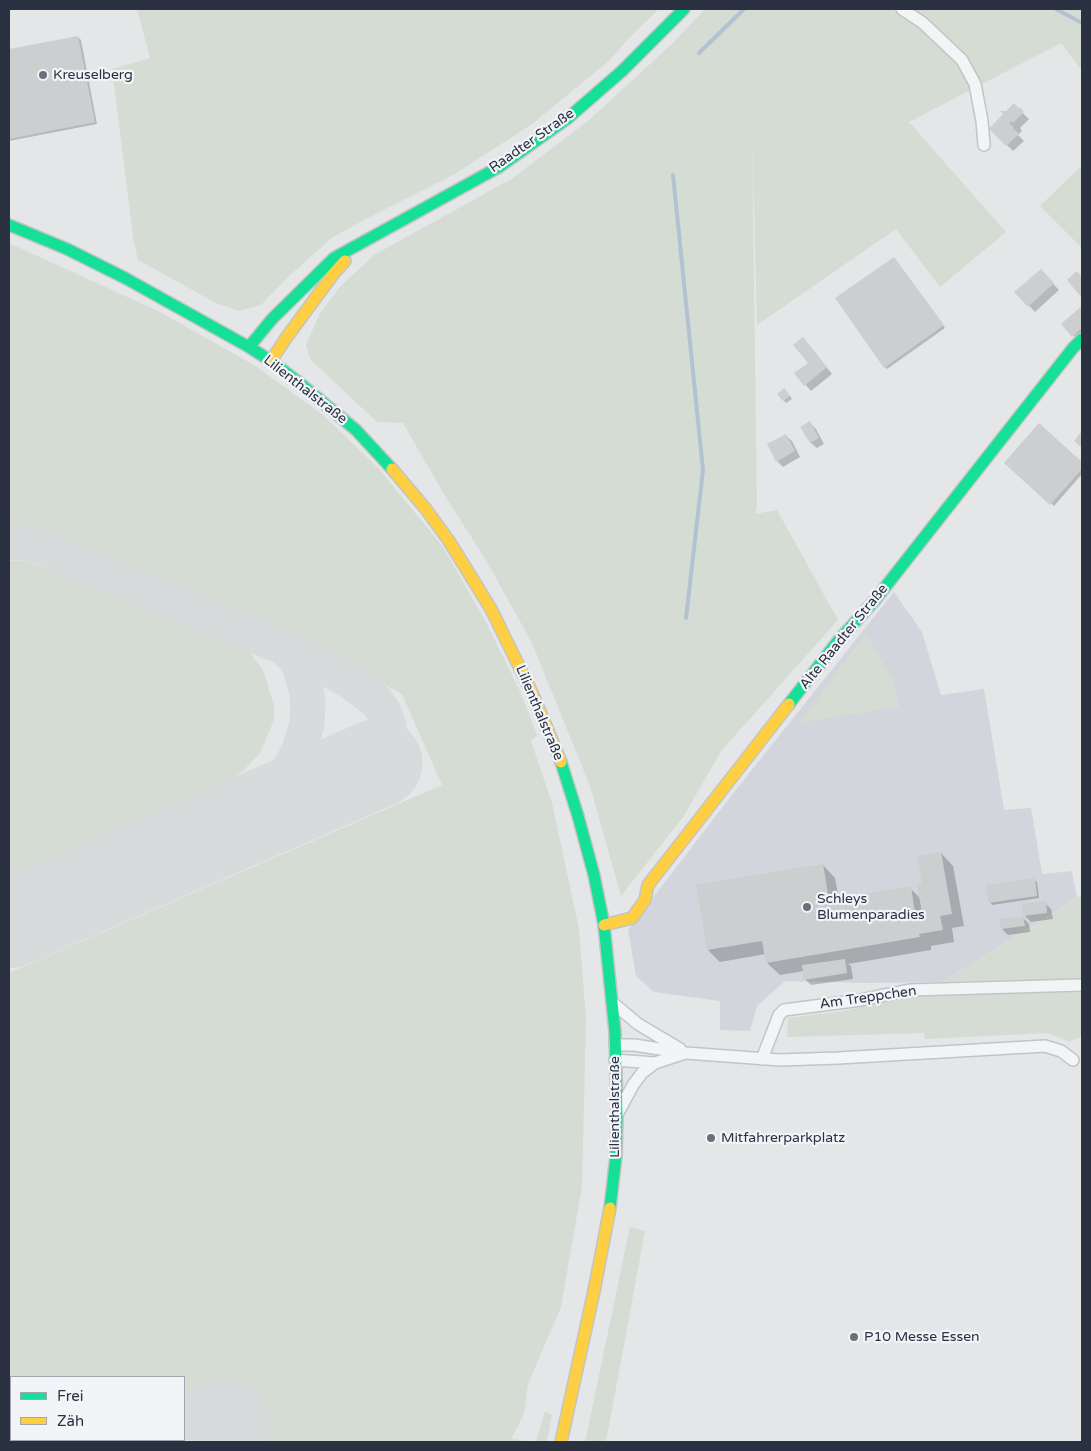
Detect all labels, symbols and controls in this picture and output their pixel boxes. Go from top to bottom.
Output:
place label: Kreuselberg [53,67,133,83]
marker: Kreuselberg [37,69,49,81]
street label: Raadter Straße [486,105,578,177]
street label: Lilienthalstraße [260,352,350,428]
street label: Alte Raadter Straße [796,581,892,693]
street label: Lilienthalstraße [511,663,567,763]
place label: Schleys Blumenparadies [817,891,925,924]
marker: Schleys Blumenparadies [801,901,813,913]
street label: Am Treppchen [818,983,918,1013]
street label: Lilienthalstraße [607,1056,623,1158]
place label: Mitfahrerparkplatz [721,1130,845,1146]
marker: Mitfahrerparkplatz [705,1132,717,1144]
place label: P10 Messe Essen [864,1329,980,1345]
marker: P10 Messe Essen [848,1331,860,1343]
legend [10,1376,185,1441]
text: Frei [57,1387,83,1405]
text: Zäh [57,1412,84,1430]

